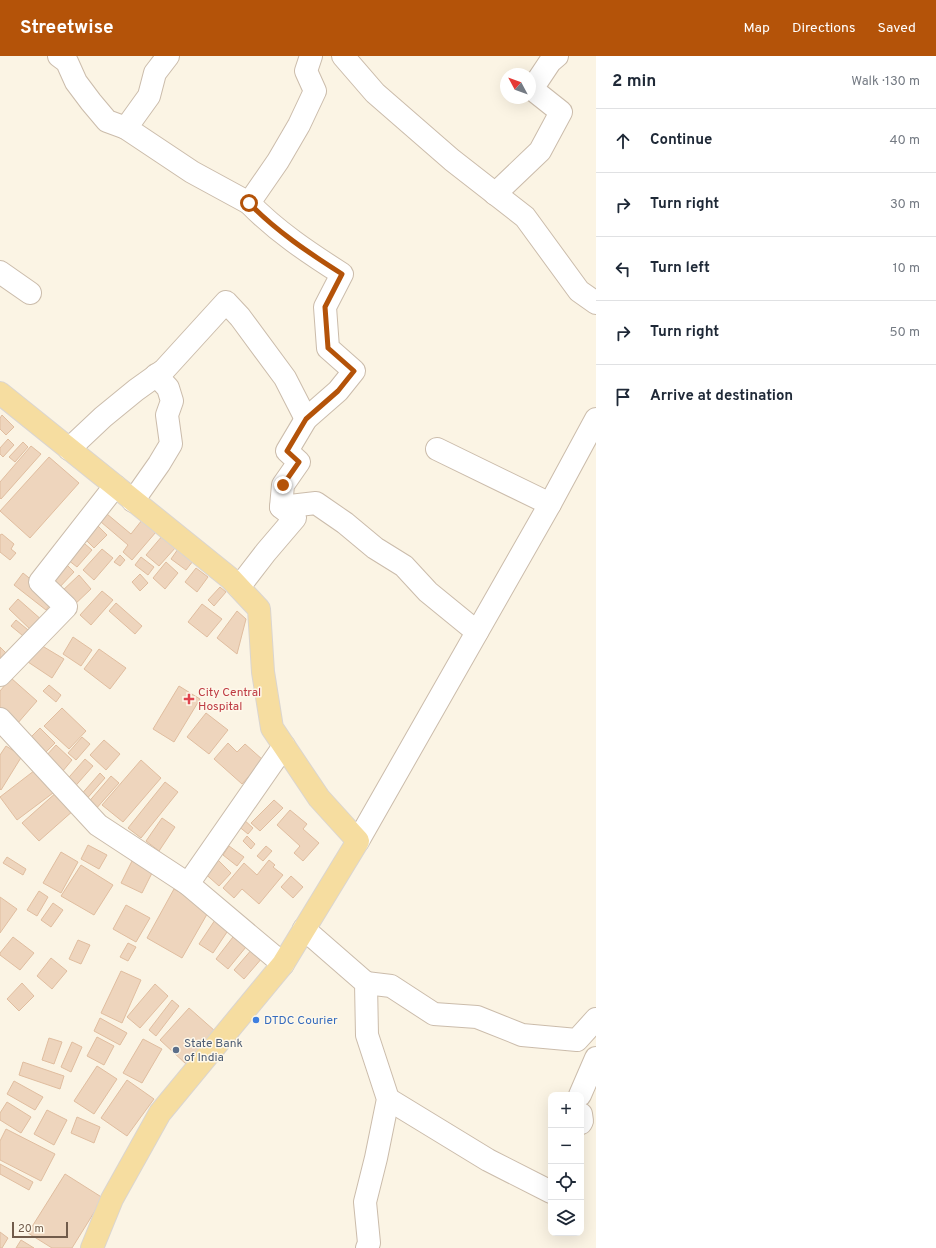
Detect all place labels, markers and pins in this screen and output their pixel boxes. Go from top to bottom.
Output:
place label: City Central Hospital [198,685,261,715]
marker: City Central Hospital [183,693,195,705]
place label: DTDC Courier [264,1013,338,1029]
marker: DTDC Courier [251,1015,261,1025]
place label: State Bank of India [184,1036,243,1066]
marker: State Bank of India [171,1045,181,1055]

